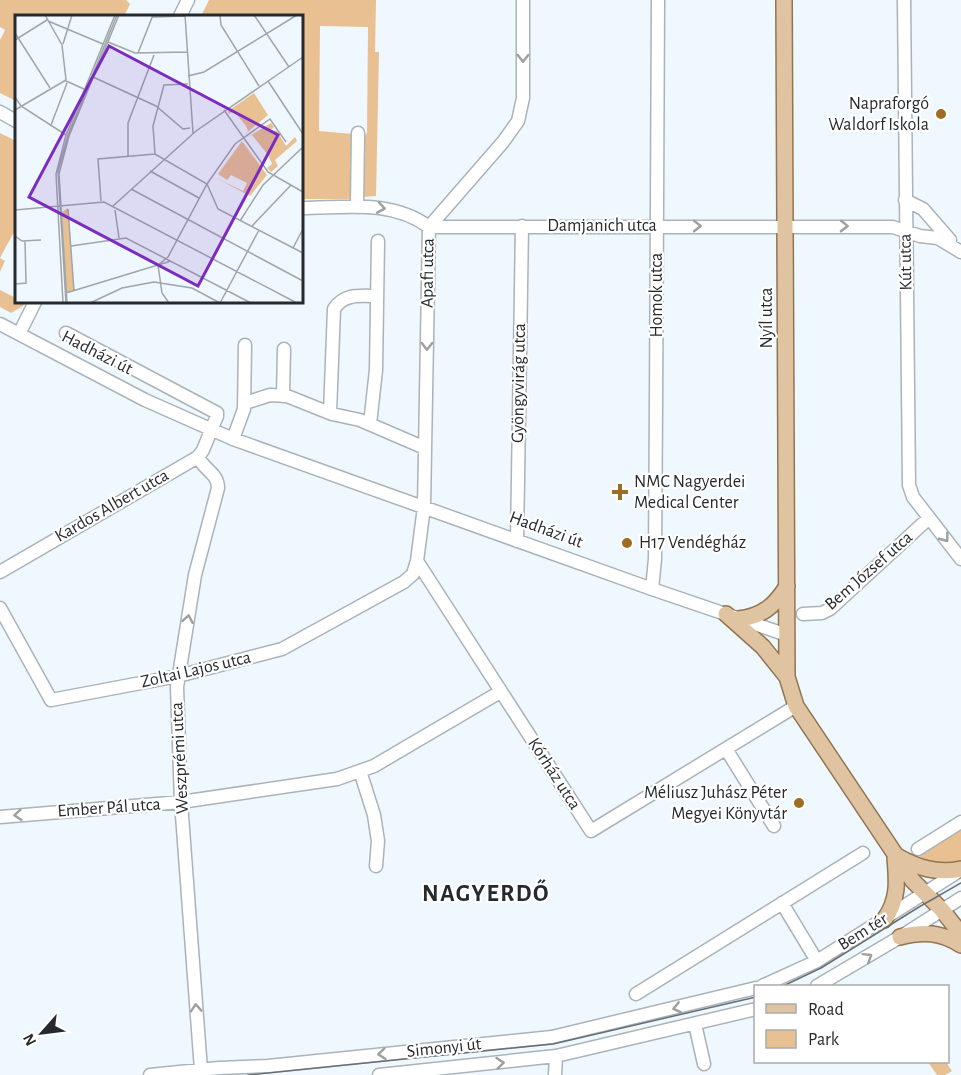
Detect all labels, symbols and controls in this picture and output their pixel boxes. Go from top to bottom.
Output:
inset map [15,15,303,303]
one-way arrow [517,54,529,63]
place label: Napraforgó Waldorf Iskola [828,95,929,134]
marker: Napraforgó Waldorf Iskola [934,107,948,121]
one-way arrow [376,201,385,213]
street label: Damjanich utca [547,217,657,235]
one-way arrow [693,220,702,232]
one-way arrow [840,220,849,232]
street label: Kút utca [897,233,915,291]
street label: Apafi utca [418,238,438,308]
street label: Homok utca [648,253,666,337]
street label: Nyíl utca [758,288,776,348]
street label: Gyöngyvirág utca [509,323,529,443]
street label: Hadházi út [59,328,136,379]
one-way arrow [421,342,433,351]
street label: Kardos Albert utca [52,466,172,546]
place label: NMC Nagyerdei Medical Center [634,473,745,512]
marker: NMC Nagyerdei Medical Center [611,483,629,501]
street label: Hadházi út [507,508,585,552]
street label: Bem József utca [822,528,916,614]
one-way arrow [938,532,949,543]
place label: H17 Vendégház [639,534,746,552]
marker: H17 Vendégház [620,536,634,550]
one-way arrow [181,614,194,624]
street label: Zoltai Lajos utca [139,649,253,691]
street label: Weszprémi utca [168,702,192,814]
street label: Kórház utca [524,735,584,813]
place label: Méliusz Juhász Péter Megyei Könyvtár [644,784,787,823]
street label: Ember Pál utca [57,795,161,821]
marker: Méliusz Juhász Péter Megyei Könyvtár [792,796,806,810]
one-way arrow [14,808,23,821]
district label: NAGYERDŐ [422,879,550,906]
street label: Bem tér [835,910,891,954]
one-way arrow [862,952,872,964]
legend [754,985,949,1063]
one-way arrow [673,1001,683,1014]
text: Road [808,1001,844,1019]
north arrow [12,1003,72,1063]
one-way arrow [190,1003,203,1012]
text: N [20,1031,39,1048]
text: Park [808,1031,840,1049]
street label: Simonyi út [406,1035,482,1061]
one-way arrow [377,1048,386,1060]
one-way arrow [495,1057,504,1070]

